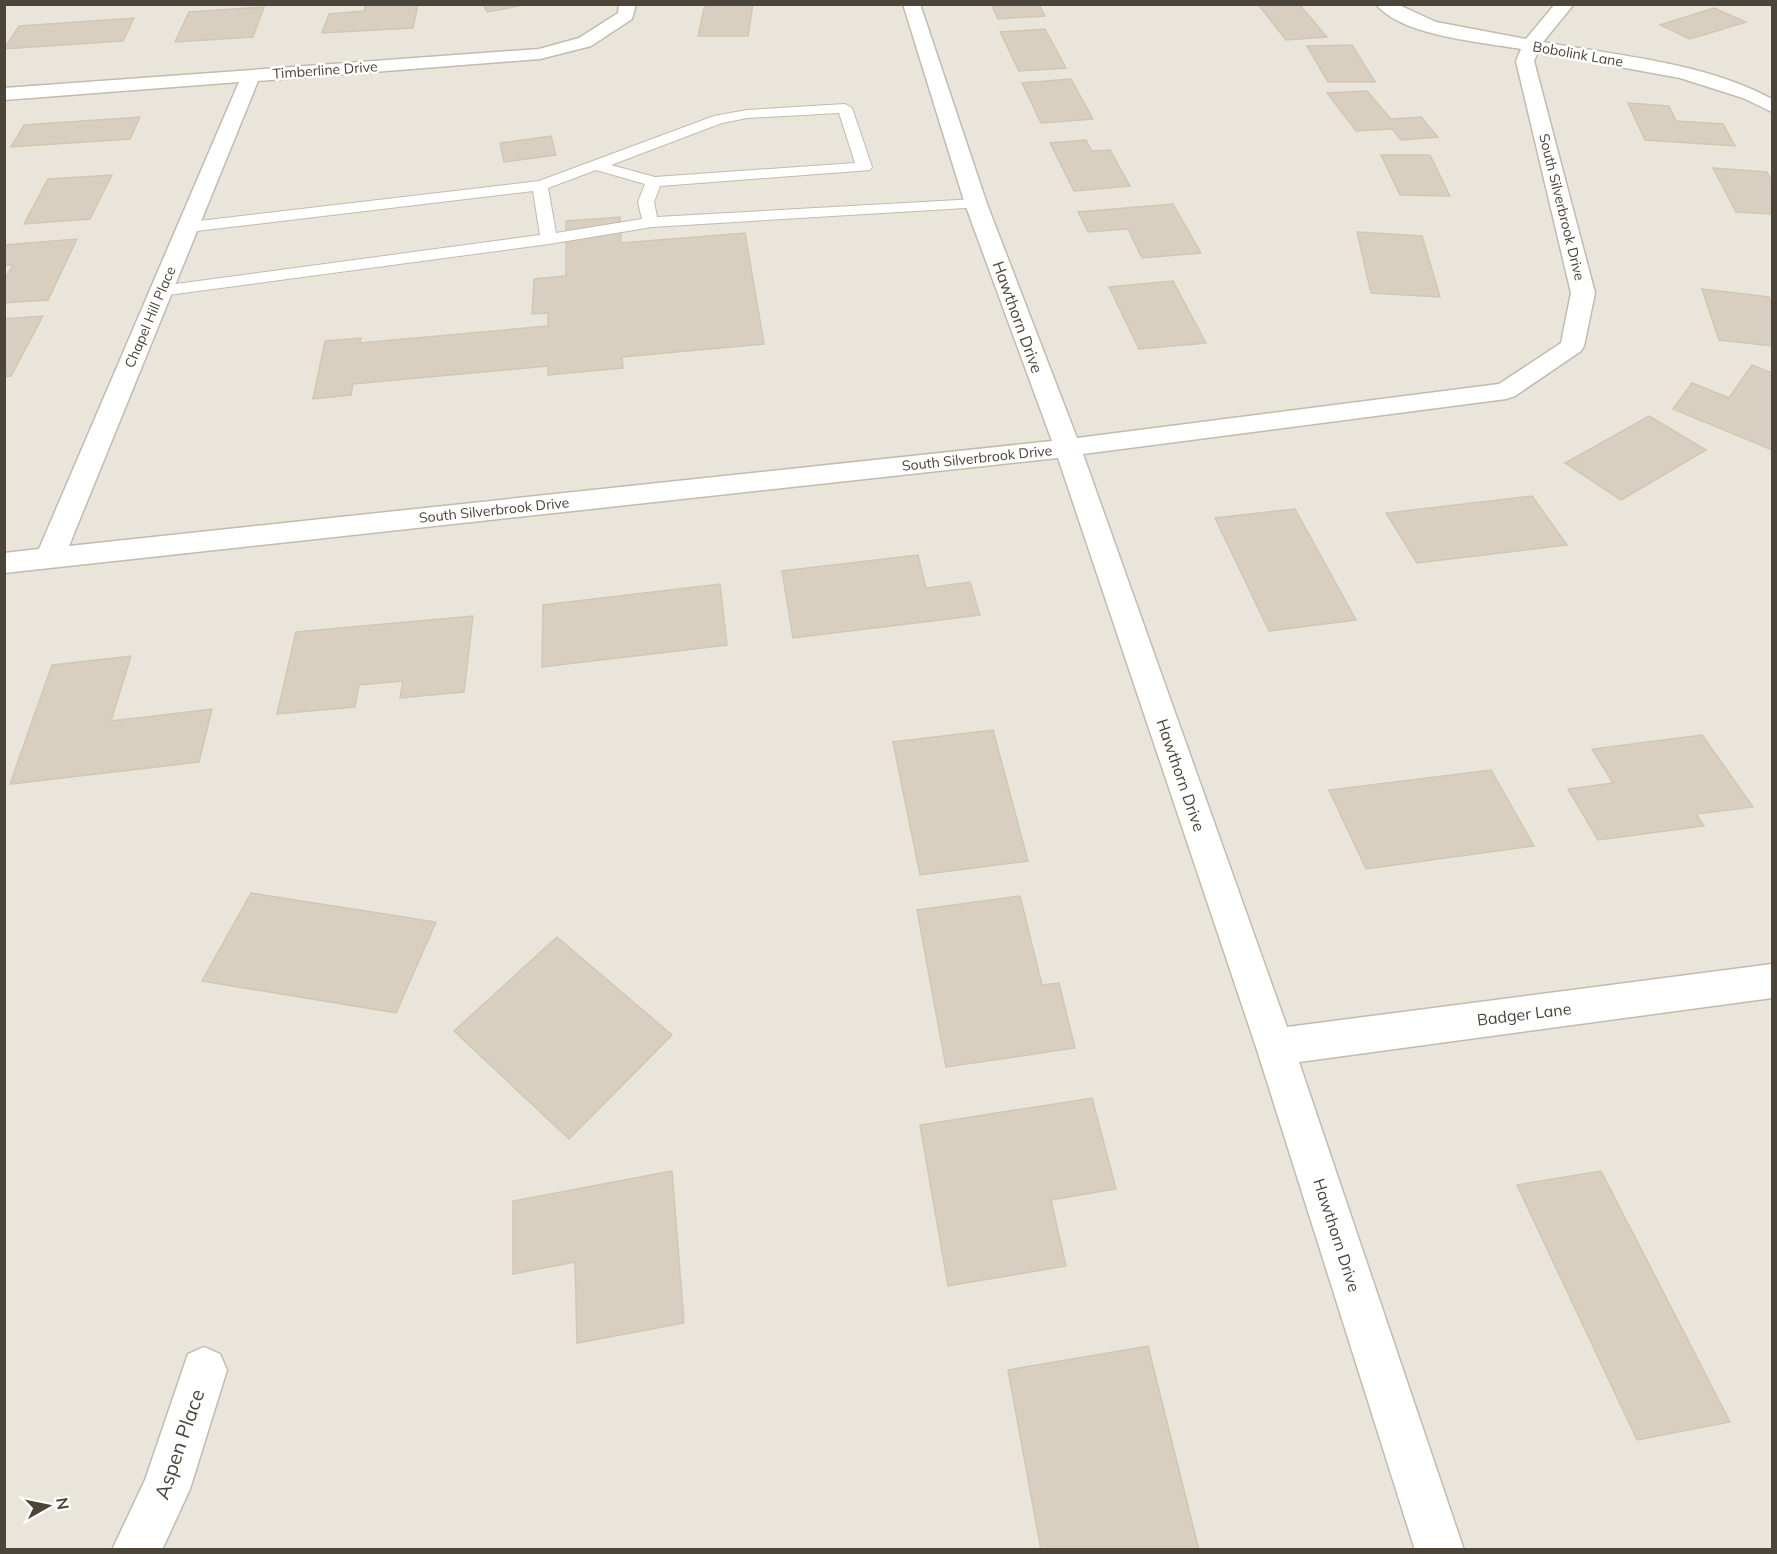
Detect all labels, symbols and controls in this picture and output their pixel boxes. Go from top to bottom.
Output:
street label: Bobolink Lane [1531,37,1625,71]
street label: Timberline Drive [272,57,378,83]
street label: South Silverbrook Drive [1535,132,1589,282]
street label: Hawthorn Drive [988,258,1048,376]
street label: Chapel Hill Place [120,263,180,371]
street label: South Silverbrook Drive [901,441,1053,475]
street label: South Silverbrook Drive [418,493,570,527]
street label: Hawthorn Drive [1152,716,1210,834]
street label: Badger Lane [1476,998,1572,1030]
street label: Hawthorn Drive [1309,1176,1365,1294]
street label: Aspen Place [149,1386,209,1502]
north arrow [18,1476,78,1536]
text: N [52,1496,74,1511]

